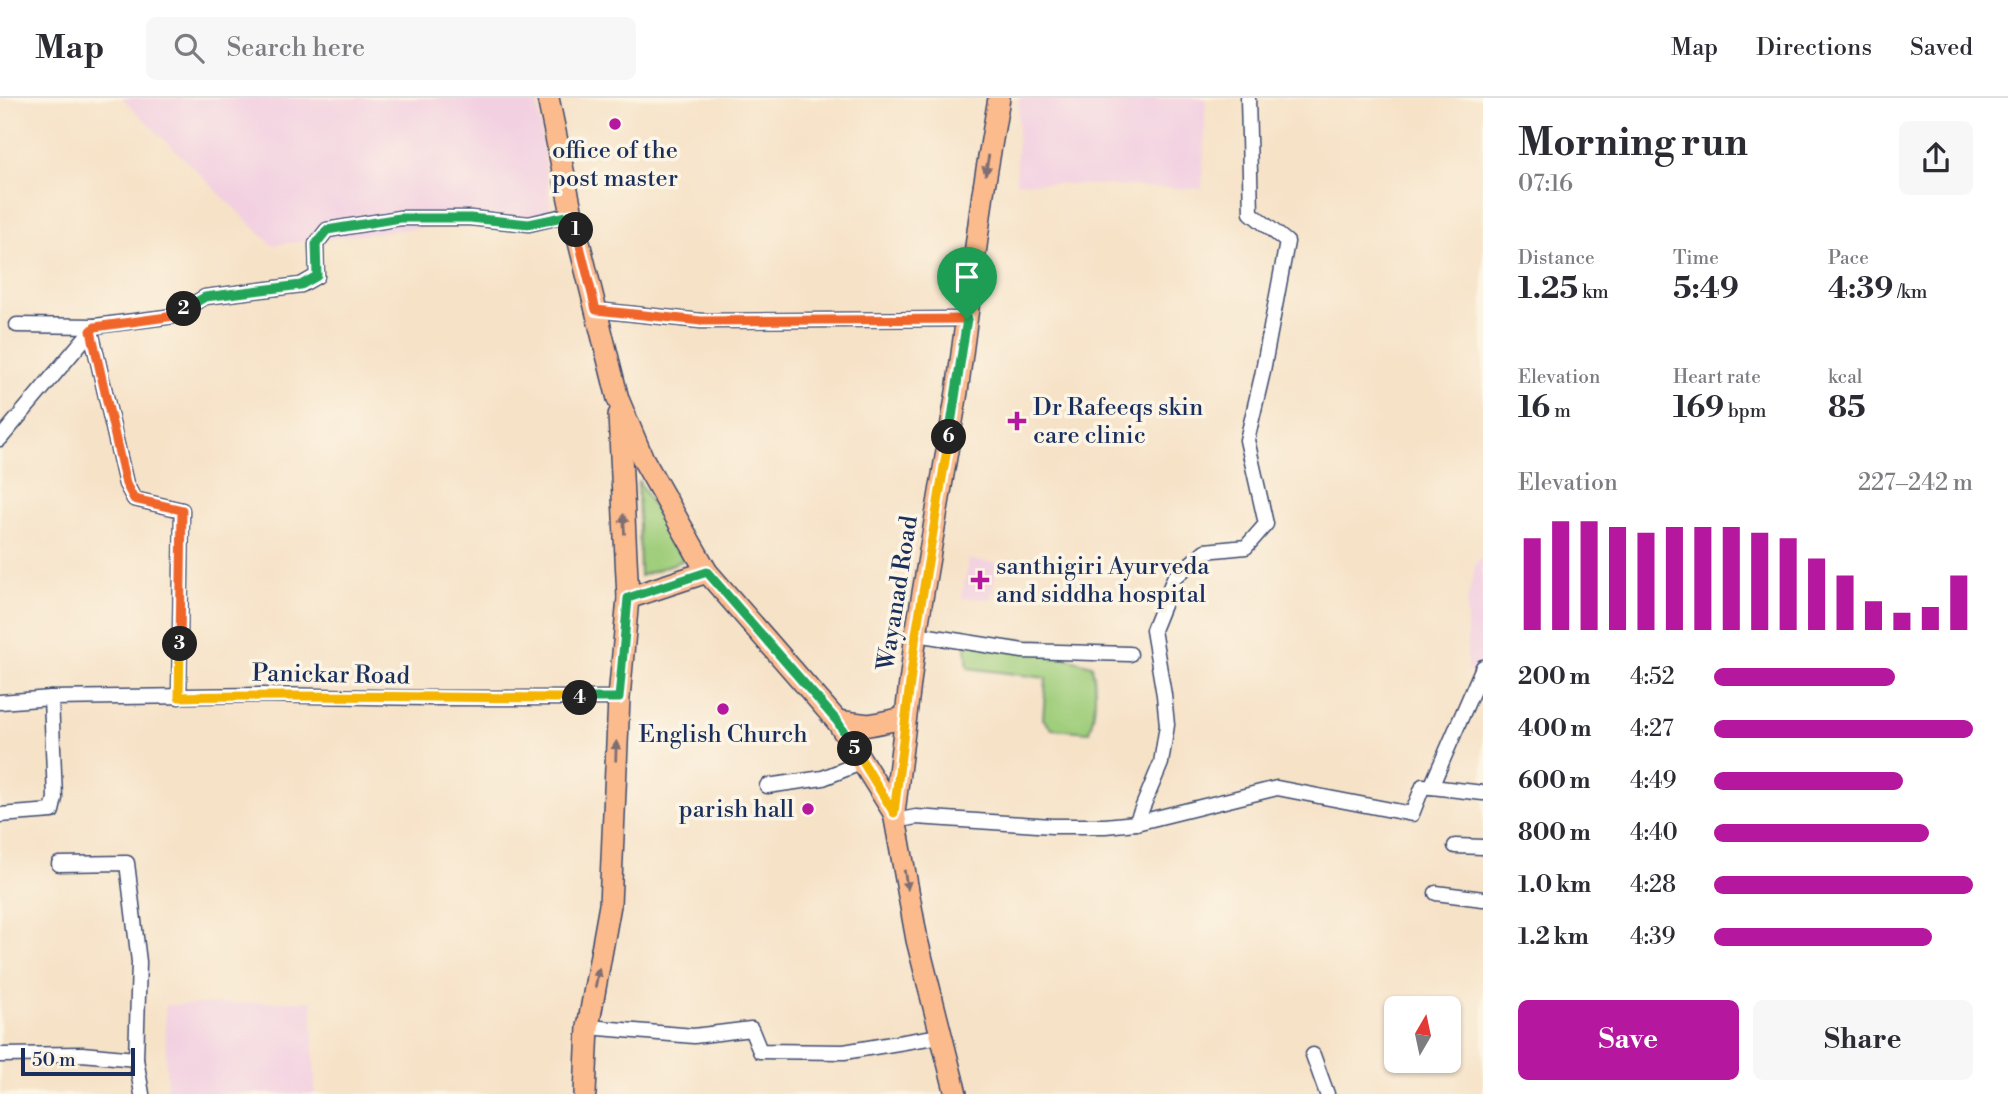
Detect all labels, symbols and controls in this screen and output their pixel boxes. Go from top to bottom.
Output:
search box [146,17,636,80]
text: Map [35,28,104,69]
icon: search [170,29,208,67]
text: Search here [226,32,365,64]
text: Map [1671,33,1718,63]
text: Directions [1756,33,1872,63]
text: Saved [1910,33,1973,63]
marker: office of the post master [607,116,623,132]
text: Morning run [1518,120,1748,167]
button: share [1899,121,1973,195]
place label: office of the post master [552,136,678,194]
one-way arrow [982,154,993,176]
text: 07:16 [1518,170,1573,198]
pin: 1 [558,212,594,248]
text: 1 [571,217,580,241]
text: Distance [1518,246,1595,270]
text: Time [1673,246,1719,270]
text: Pace [1828,246,1869,270]
pin [937,247,997,319]
icon: arrive [948,258,986,296]
text: 1.25 [1518,270,1578,308]
text: 5:49 [1673,270,1739,308]
text: 4:39 [1828,270,1893,308]
text: km [1578,280,1609,304]
text: /km [1893,280,1927,304]
pin: 2 [166,292,202,326]
text: 2 [178,296,189,320]
text: Elevation [1518,365,1600,389]
text: Heart rate [1673,365,1761,389]
text: kcal [1828,365,1862,389]
text: 16 [1518,389,1550,427]
text: 169 [1673,389,1724,427]
text: 85 [1828,389,1866,427]
place label: Dr Rafeeqs skin care clinic [1033,393,1203,451]
text: m [1550,399,1571,423]
text: bpm [1724,399,1767,423]
marker: Dr Rafeeqs skin care clinic [1007,411,1027,431]
pin: 6 [932,420,967,454]
text: 6 [943,424,954,448]
text: Elevation [1518,469,1618,497]
text: 227–242 m [1858,469,1973,497]
one-way arrow [619,513,630,535]
street label: Wayanad Road [871,513,925,674]
place label: santhigiri Ayurveda and siddha hospital [996,552,1210,610]
marker: santhigiri Ayurveda and siddha hospital [970,570,990,590]
pin: 3 [162,626,198,662]
text: 3 [174,631,185,655]
street label: Panickar Road [252,659,411,691]
text: 200 m [1518,663,1590,691]
text: 4:52 [1630,663,1675,691]
pin: 4 [562,680,598,716]
text: 4 [573,685,586,709]
marker: English Church [715,701,731,717]
text: 400 m [1518,715,1591,743]
text: 4:27 [1630,715,1674,743]
place label: English Church [639,720,807,750]
pin: 5 [838,732,872,766]
text: 5 [849,736,860,760]
one-way arrow [611,740,622,762]
text: 600 m [1518,767,1591,795]
text: 4:49 [1630,767,1677,795]
place label: parish hall [679,795,794,825]
marker: parish hall [800,801,816,817]
text: 800 m [1518,819,1591,847]
text: 4:40 [1630,819,1678,847]
one-way arrow [901,869,912,891]
text: 1.0 km [1518,871,1591,899]
text: 4:28 [1630,871,1676,899]
text: 1.2 km [1518,923,1589,951]
text: 4:39 [1630,923,1676,951]
one-way arrow [592,967,603,989]
north arrow [1384,996,1461,1073]
map controls [1384,996,1461,1073]
button: Save [1518,1000,1739,1080]
button: Share [1753,1000,1973,1080]
scale bar [21,1045,135,1077]
text: 50 m [32,1048,76,1072]

